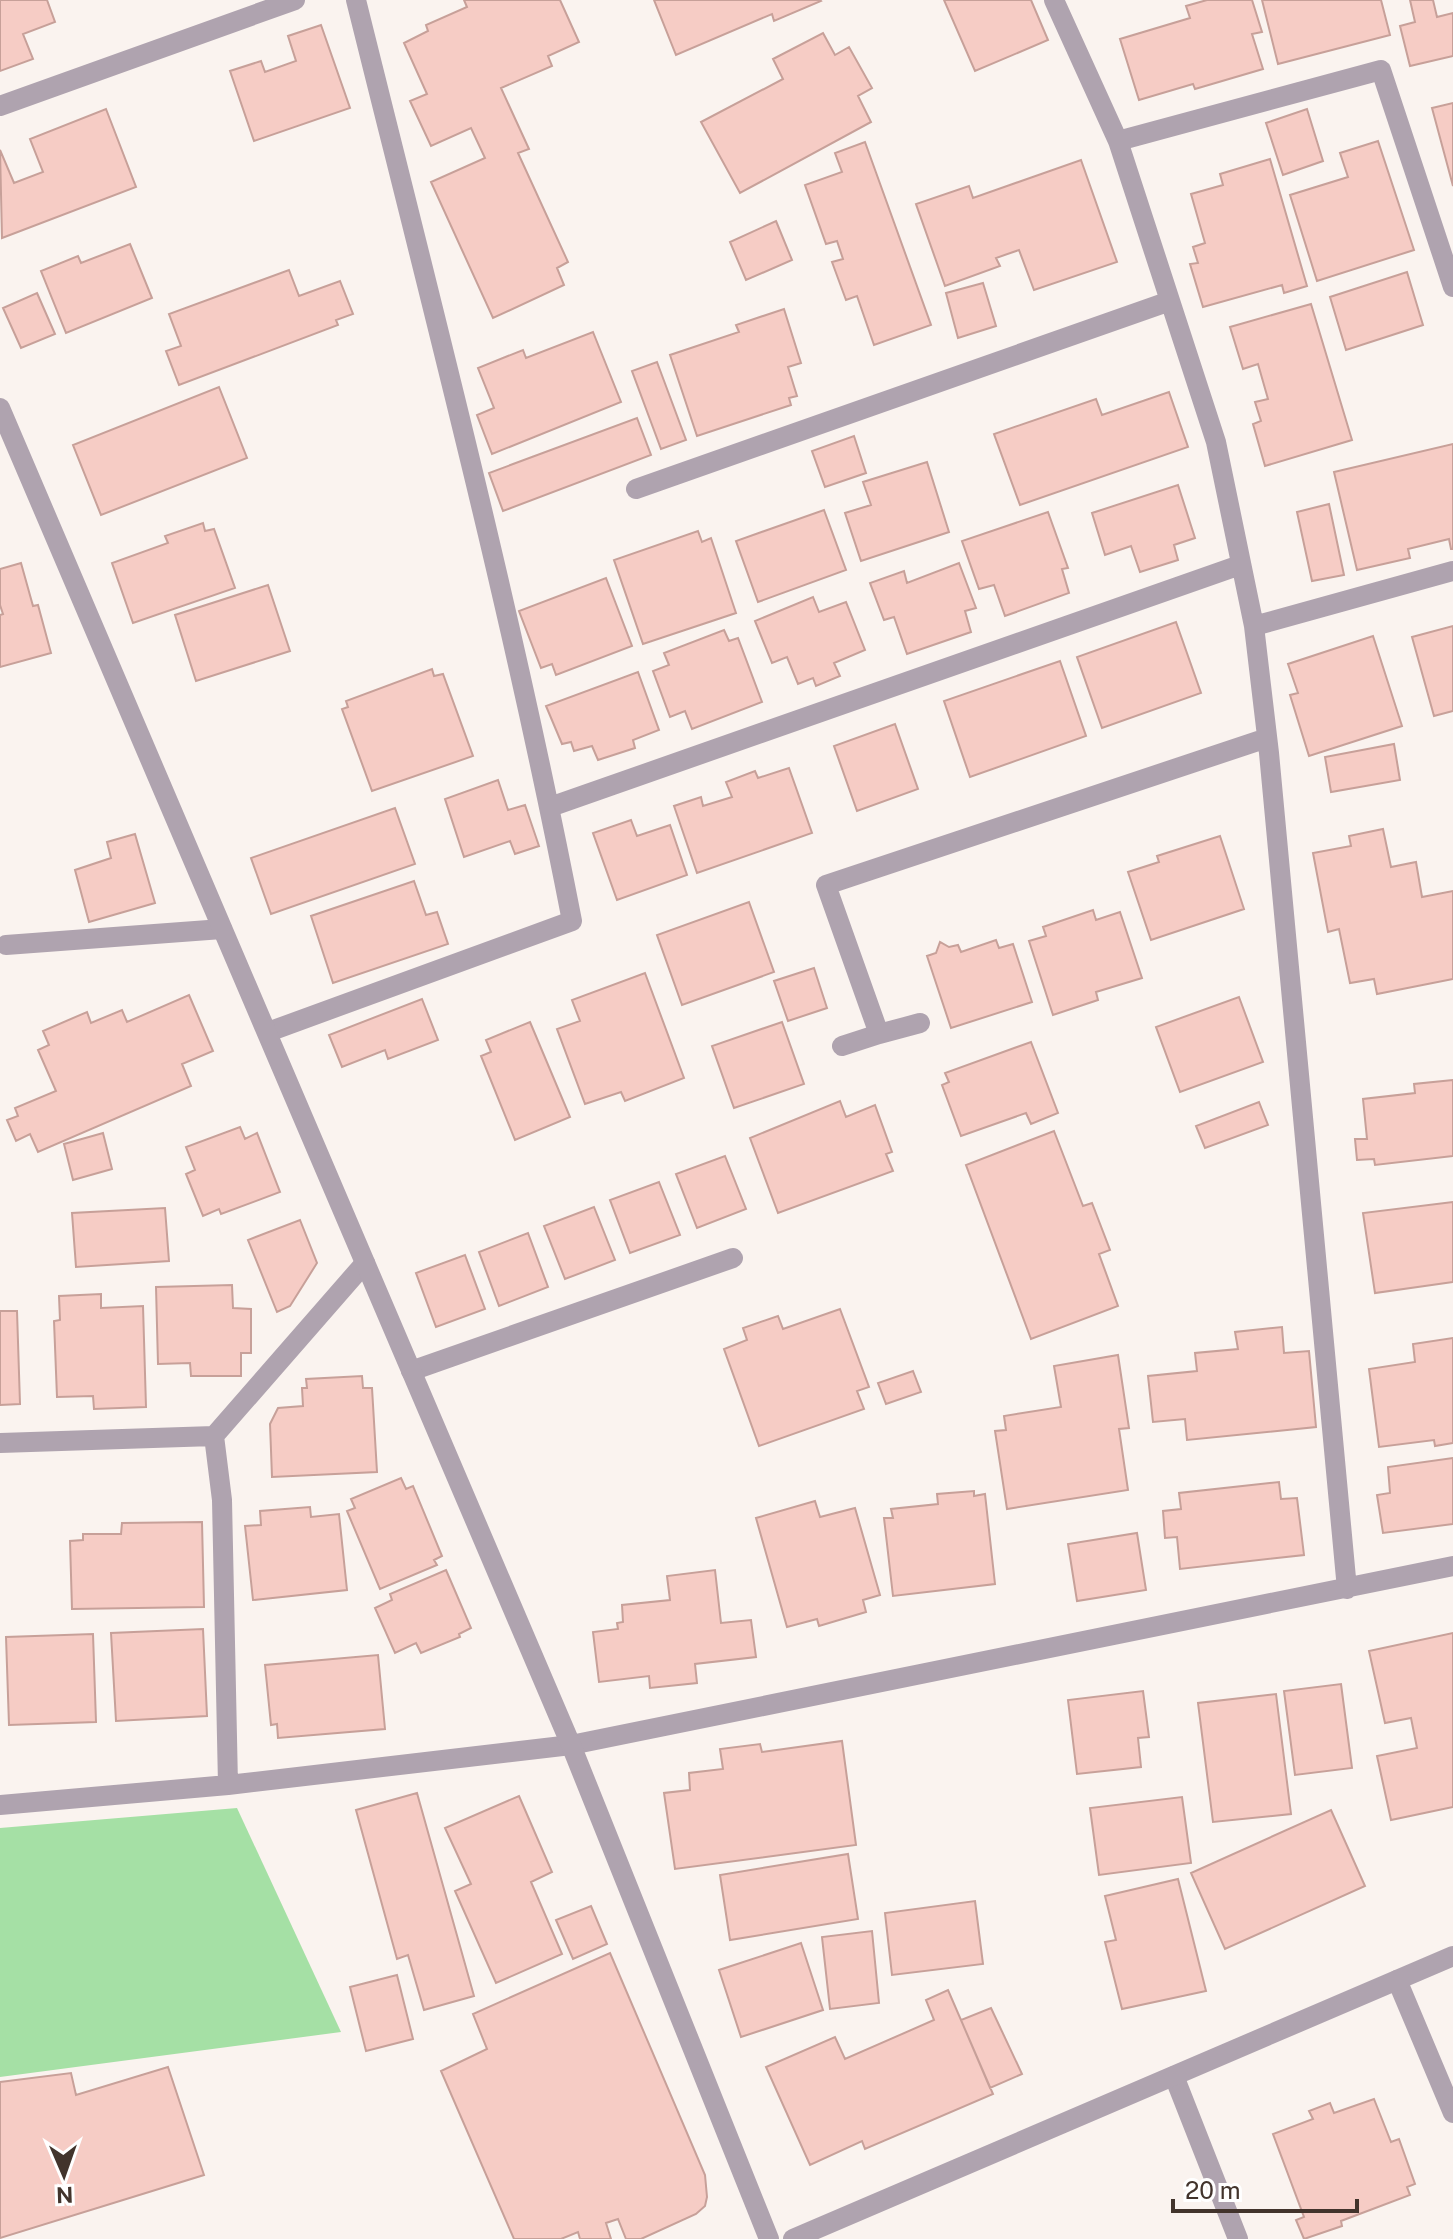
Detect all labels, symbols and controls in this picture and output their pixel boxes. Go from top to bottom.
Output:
north arrow [24,2135,104,2215]
scale bar [1173,2163,1357,2213]
text: 20 m [1185,2176,1241,2204]
text: N [56,2182,74,2208]

